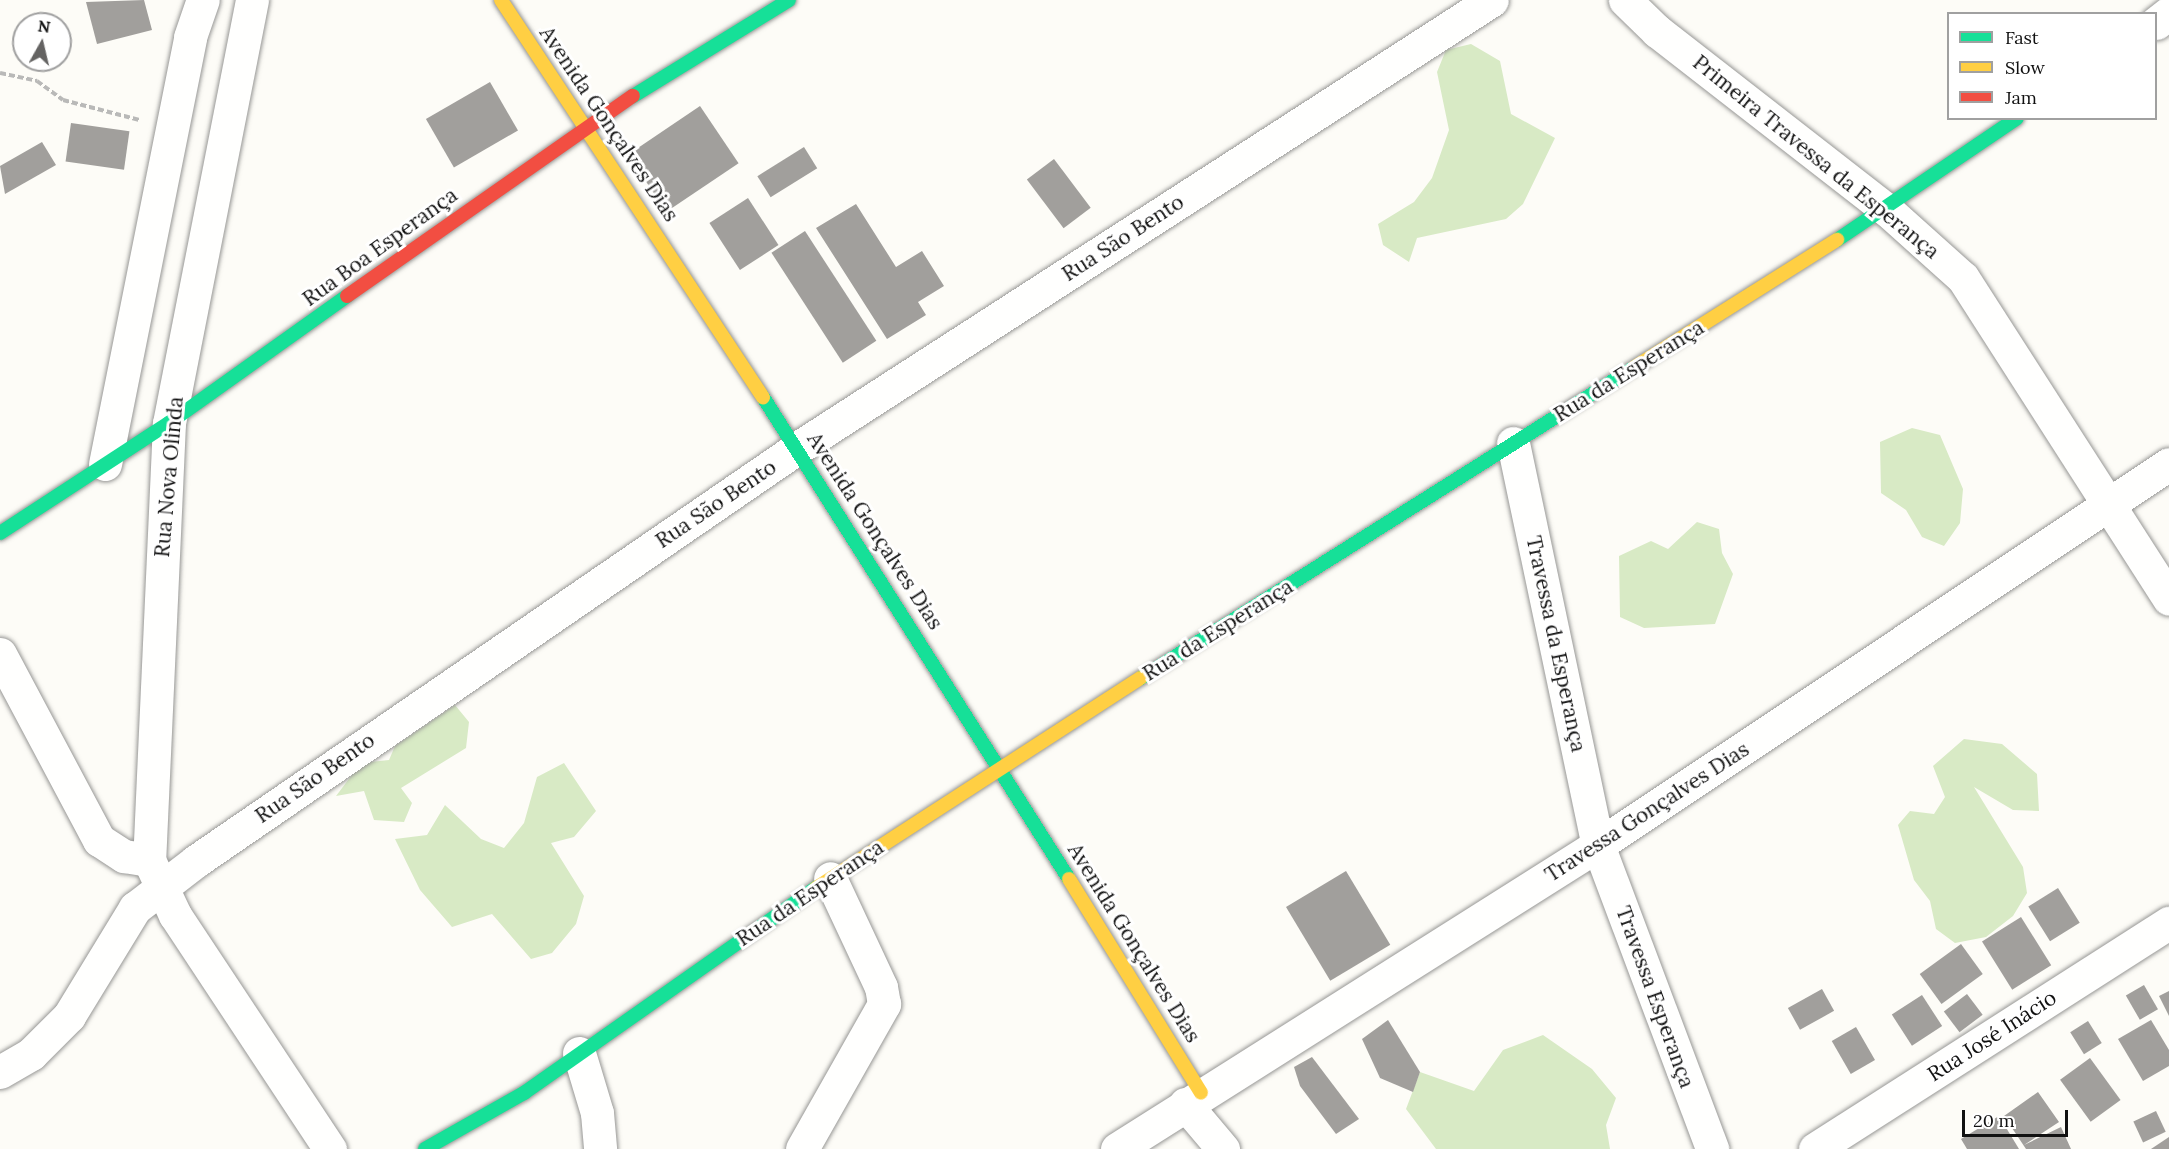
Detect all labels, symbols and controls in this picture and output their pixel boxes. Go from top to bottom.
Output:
north arrow [12,12,72,72]
legend [1947,12,2157,120]
text: N [37,15,52,37]
street label: Avenida Gonçalves Dias [534,22,684,226]
text: Fast [2005,26,2039,49]
street label: Primeira Travessa da Esperança [1688,50,1944,264]
text: Slow [2005,56,2045,79]
text: Jam [2005,86,2037,109]
street label: Rua Boa Esperança [298,182,462,312]
street label: Rua São Bento [1057,189,1189,287]
street label: Rua da Esperança [1549,315,1709,427]
street label: Rua Nova Olinda [149,396,189,558]
street label: Avenida Gonçalves Dias [802,428,948,634]
street label: Rua São Bento [651,454,781,554]
street label: Travessa da Esperança [1521,534,1591,754]
street label: Rua da Esperança [1138,574,1298,686]
street label: Rua São Bento [250,728,380,828]
street label: Travessa Gonçalves Dias [1540,737,1754,887]
street label: Rua da Esperança [732,834,888,952]
street label: Avenida Gonçalves Dias [1062,839,1206,1047]
street label: Travessa Esperança [1610,903,1700,1091]
street label: Rua José Inácio [1923,985,2061,1087]
scale bar [1965,1098,2072,1136]
text: 20 m [1973,1109,2015,1132]

